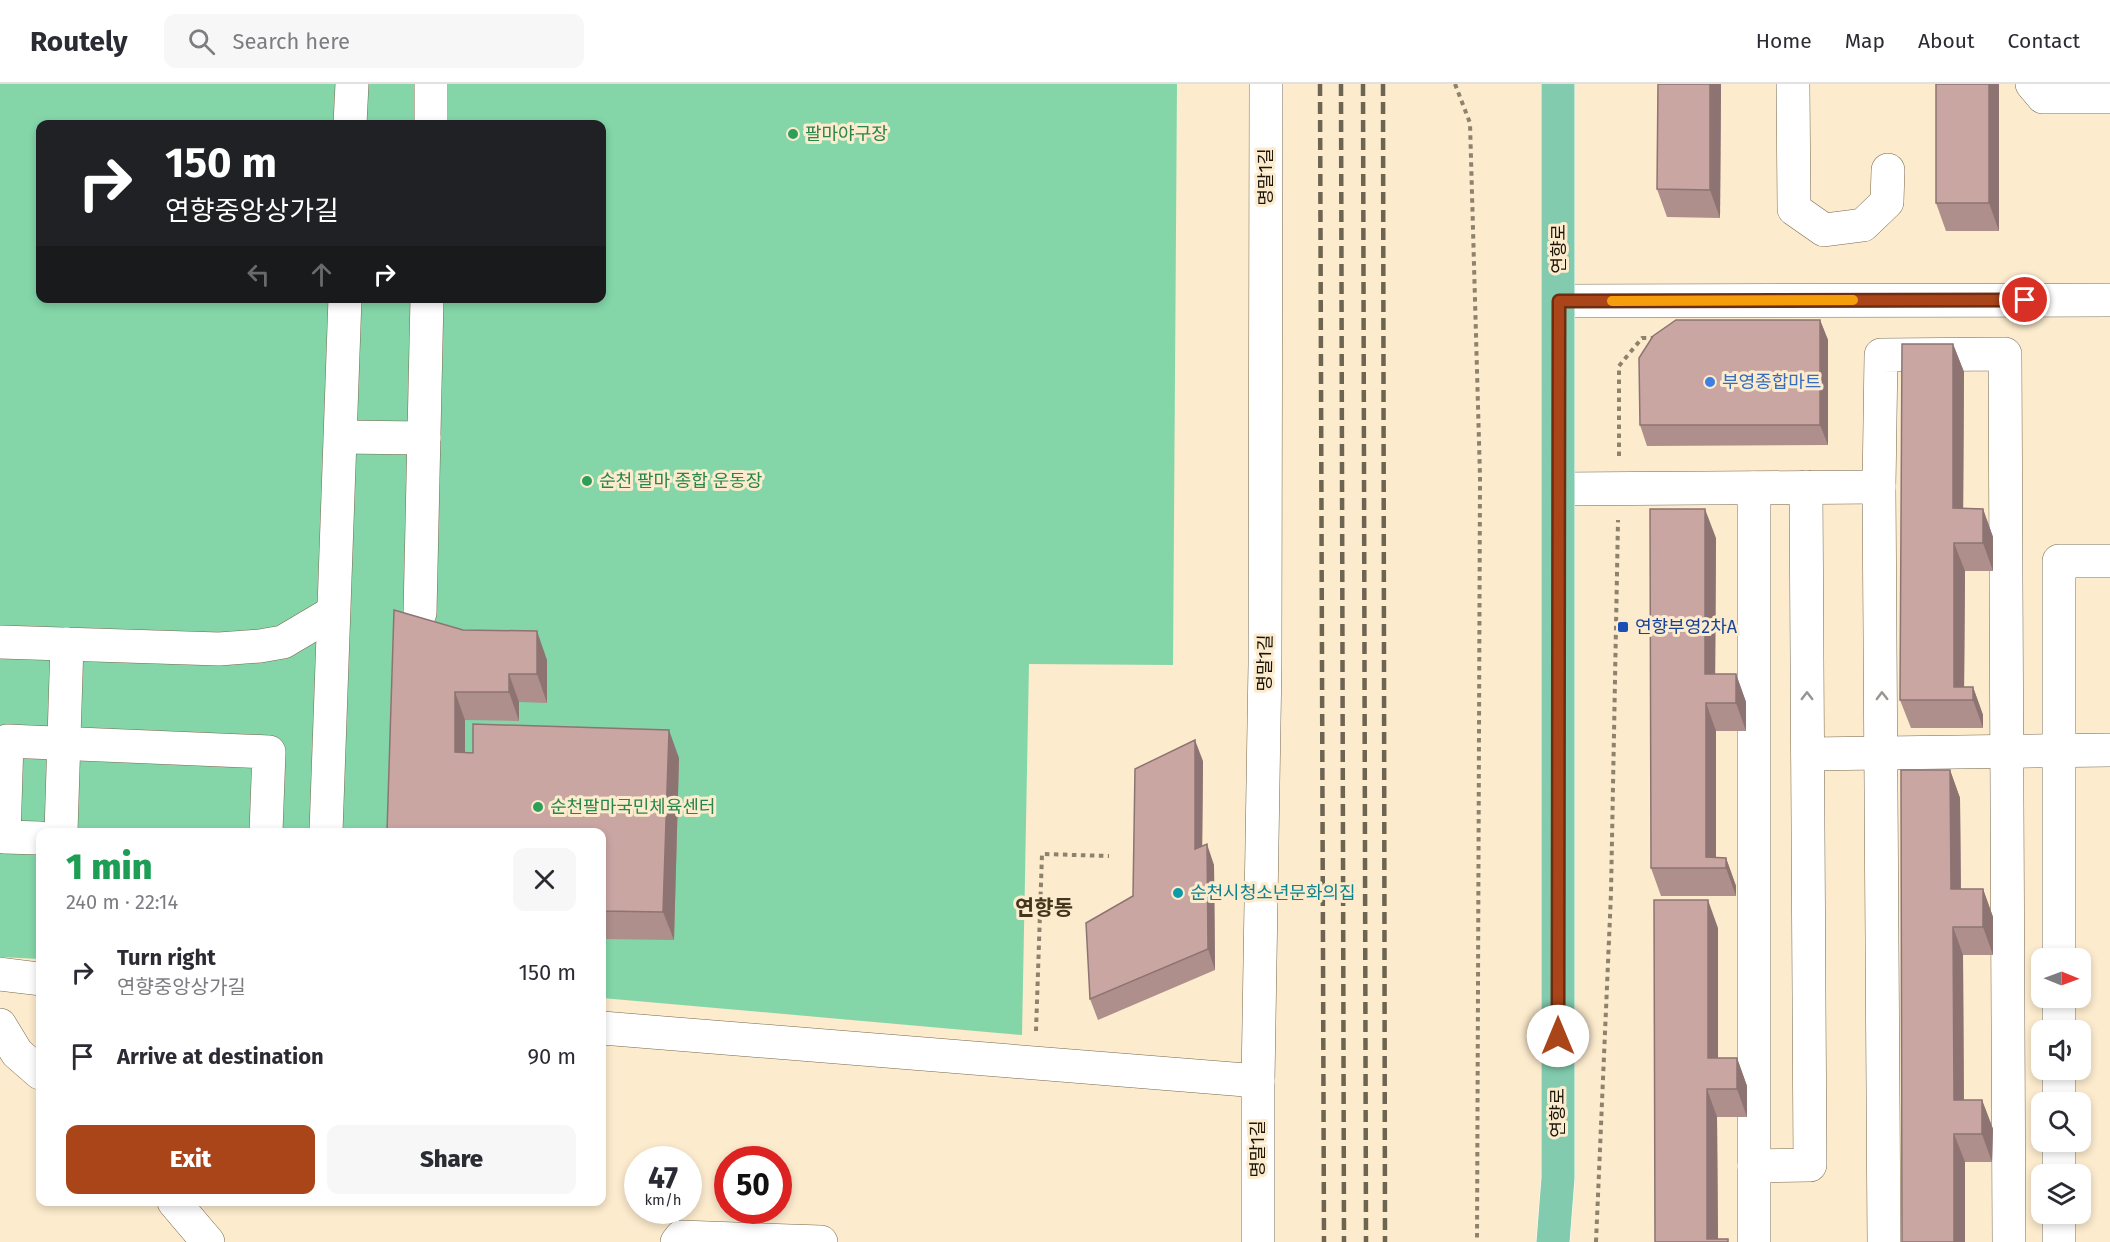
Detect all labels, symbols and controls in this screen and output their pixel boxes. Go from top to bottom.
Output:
search box [164,14,584,68]
text: Routely [30,25,128,58]
icon: search [185,25,218,58]
text: Search here [233,28,350,55]
text: Home [1756,28,1812,54]
text: Map [1845,28,1885,54]
text: About [1918,28,1975,54]
text: Contact [2008,28,2080,54]
place label: 팔마야구장 [805,123,888,145]
marker: 팔마야구장 [786,127,800,141]
text: 150 m [165,138,277,188]
icon: right [66,144,144,222]
street label: 명말1길 [1255,148,1277,206]
text: 연향중앙상가길 [165,195,339,227]
street label: 연향로 [1548,224,1570,274]
icon: left [242,258,275,291]
icon: ahead [305,258,338,291]
icon: right [368,258,401,291]
pin [1999,274,2050,325]
icon: arrive [2008,283,2041,316]
place label: 부영종합마트 [1722,371,1821,393]
marker: 부영종합마트 [1703,375,1717,389]
place label: 순천 팔마 종합 운동장 [599,470,762,492]
marker: 순천 팔마 종합 운동장 [580,474,594,488]
place label: 연향부영2차A [1635,616,1738,638]
marker: 연향부영2차A [1616,620,1630,634]
street label: 명말1길 [1254,634,1276,692]
one-way arrow [1801,691,1814,700]
one-way arrow [1876,691,1888,700]
place label: 순천팔마국민체육센터 [550,796,716,818]
marker: 순천팔마국민체육센터 [531,800,545,814]
text: 1 min [66,845,152,889]
button: close [513,848,576,911]
place label: 순천시청소년문화의집 [1190,882,1356,904]
marker: 순천시청소년문화의집 [1171,886,1185,900]
text: 240 m · 22:14 [66,890,178,914]
district label: 연향동 [1015,895,1073,921]
text: Turn right [117,944,216,971]
north arrow [2031,948,2091,1008]
map controls [2031,948,2091,1224]
icon: right [66,956,99,989]
text: 150 m [518,959,576,986]
text: 연향중앙상가길 [117,975,246,999]
position arrow [1526,1004,1590,1068]
button: sound [2031,1020,2091,1080]
icon: arrive [66,1040,99,1073]
text: Arrive at destination [117,1043,324,1070]
text: 90 m [527,1043,576,1070]
street label: 연향로 [1547,1088,1569,1138]
button: search [2031,1092,2091,1152]
street label: 명말1길 [1247,1120,1269,1178]
button: Exit [66,1125,315,1194]
button: Share [327,1125,576,1194]
speed limit sign: 50 [714,1146,792,1224]
text: 47 [648,1160,678,1196]
button: layers [2031,1164,2091,1224]
text: km/h [644,1191,682,1209]

